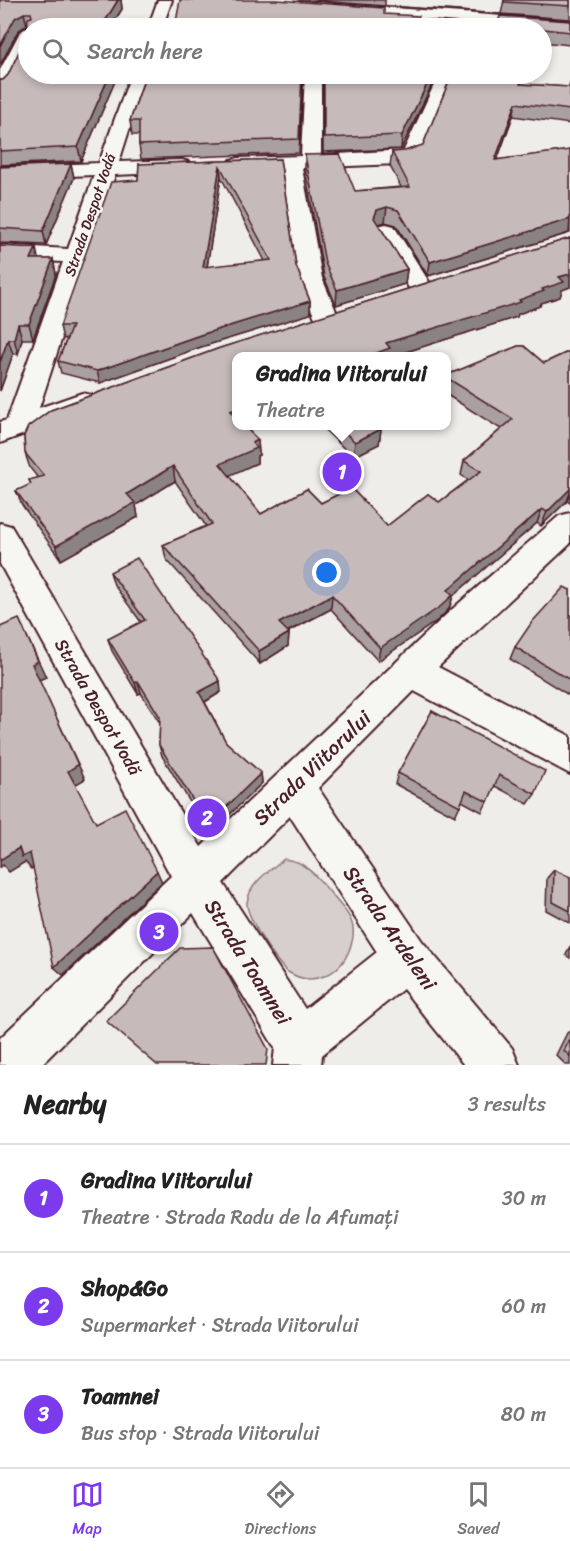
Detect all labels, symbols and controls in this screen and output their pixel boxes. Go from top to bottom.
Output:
search box [18,18,552,84]
text: Search here [87,32,203,71]
icon: search [39,35,72,68]
street label: Strada Despot Vodă [57,150,123,280]
popup [232,352,451,430]
text: Gradina Viitorului [256,354,427,393]
text: Theatre [256,393,325,428]
pin: 1 [322,450,362,494]
your location [312,558,341,587]
street label: Strada Despot Vodă [46,632,151,782]
street label: Strada Viitorului [243,700,382,835]
pin: 2 [188,796,226,840]
street label: Strada Ardeleni [333,857,448,1000]
street label: Strada Toamnei [194,891,303,1034]
pin: 3 [140,910,178,954]
text: Nearby [24,1081,106,1127]
text: 3 results [468,1087,546,1122]
text: Gradina Viitorului [81,1161,252,1200]
text: 1 [39,1181,48,1216]
text: 30 m [502,1181,546,1216]
text: Theatre · Strada Radu de la Afumați [81,1200,399,1235]
text: Shop&Go [81,1269,168,1308]
text: 2 [38,1289,49,1324]
text: 60 m [501,1289,546,1324]
text: Supermarket · Strada Viitorului [81,1308,358,1343]
text: Toamnei [81,1377,159,1416]
text: 3 [38,1397,49,1432]
text: 80 m [501,1397,546,1432]
text: Bus stop · Strada Viitorului [81,1416,319,1451]
tab: Map [71,1478,104,1543]
tab: Directions [245,1478,316,1543]
tab: Saved [457,1478,499,1543]

